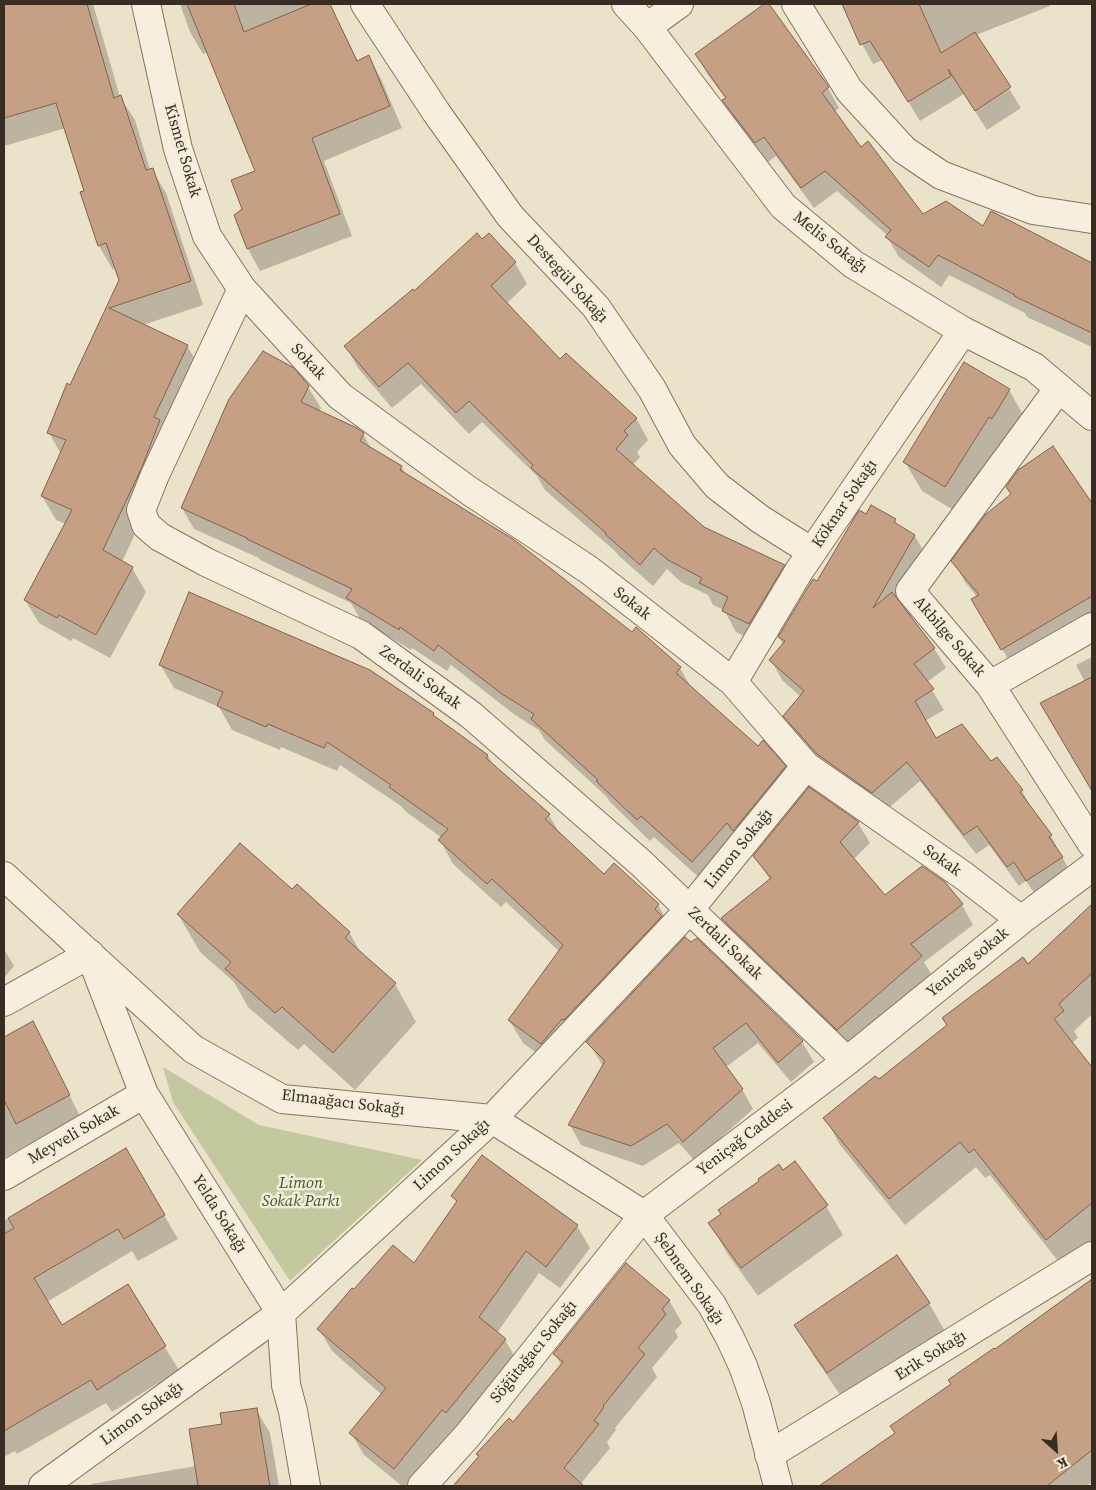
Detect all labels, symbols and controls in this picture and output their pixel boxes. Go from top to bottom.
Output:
street label: Kismet Sokak [159,102,205,200]
street label: Melis Sokağı [789,208,871,278]
street label: Destegül Sokağı [522,231,612,327]
street label: Sokak [286,340,330,384]
street label: Köknar Sokağı [808,456,882,552]
street label: Sokak [609,583,655,625]
street label: Akbilge Sokak [909,593,989,681]
street label: Zerdali Sokak [375,642,465,714]
street label: Limon Sokağı [701,805,777,893]
street label: Sokak [919,841,965,881]
street label: Zerdali Sokak [684,904,766,984]
street label: Yenicag sokak [923,924,1013,1002]
street label: Elmaağacı Sokağı [280,1086,406,1120]
street label: Yeniçağ Caddesi [693,1096,797,1180]
street label: Meyveli Sokak [25,1101,123,1169]
street label: Limon Sokağı [410,1115,494,1195]
street label: Yelda Sokağı [187,1171,251,1257]
park label: Limon Sokak Parkı [262,1174,340,1212]
street label: Şebnem Sokağı [650,1229,728,1329]
street label: Söğütağacı Sokağı [487,1297,581,1407]
street label: Erik Sokağı [892,1327,970,1385]
street label: Limon Sokağı [97,1378,187,1450]
north arrow [1031,1425,1081,1475]
text: K [1054,1452,1071,1475]

